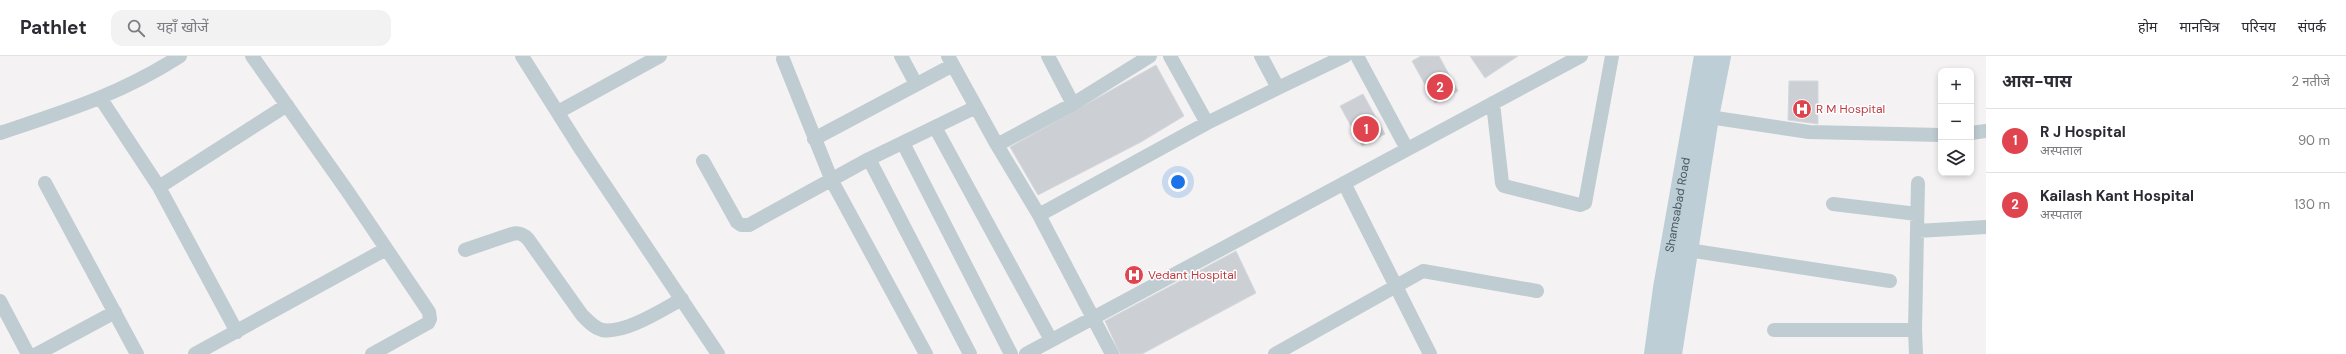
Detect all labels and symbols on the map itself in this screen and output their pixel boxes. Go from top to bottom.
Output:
pin: 2 [1427,72,1453,102]
hospital icon: R M Hospital [1791,98,1813,120]
place label: R M Hospital [1816,101,1885,117]
pin: 1 [1353,114,1379,144]
street label: Shamsabad Road [1661,156,1694,254]
your location [1168,172,1188,192]
hospital icon: Vedant Hospital [1123,264,1145,286]
place label: Vedant Hospital [1148,267,1237,283]

